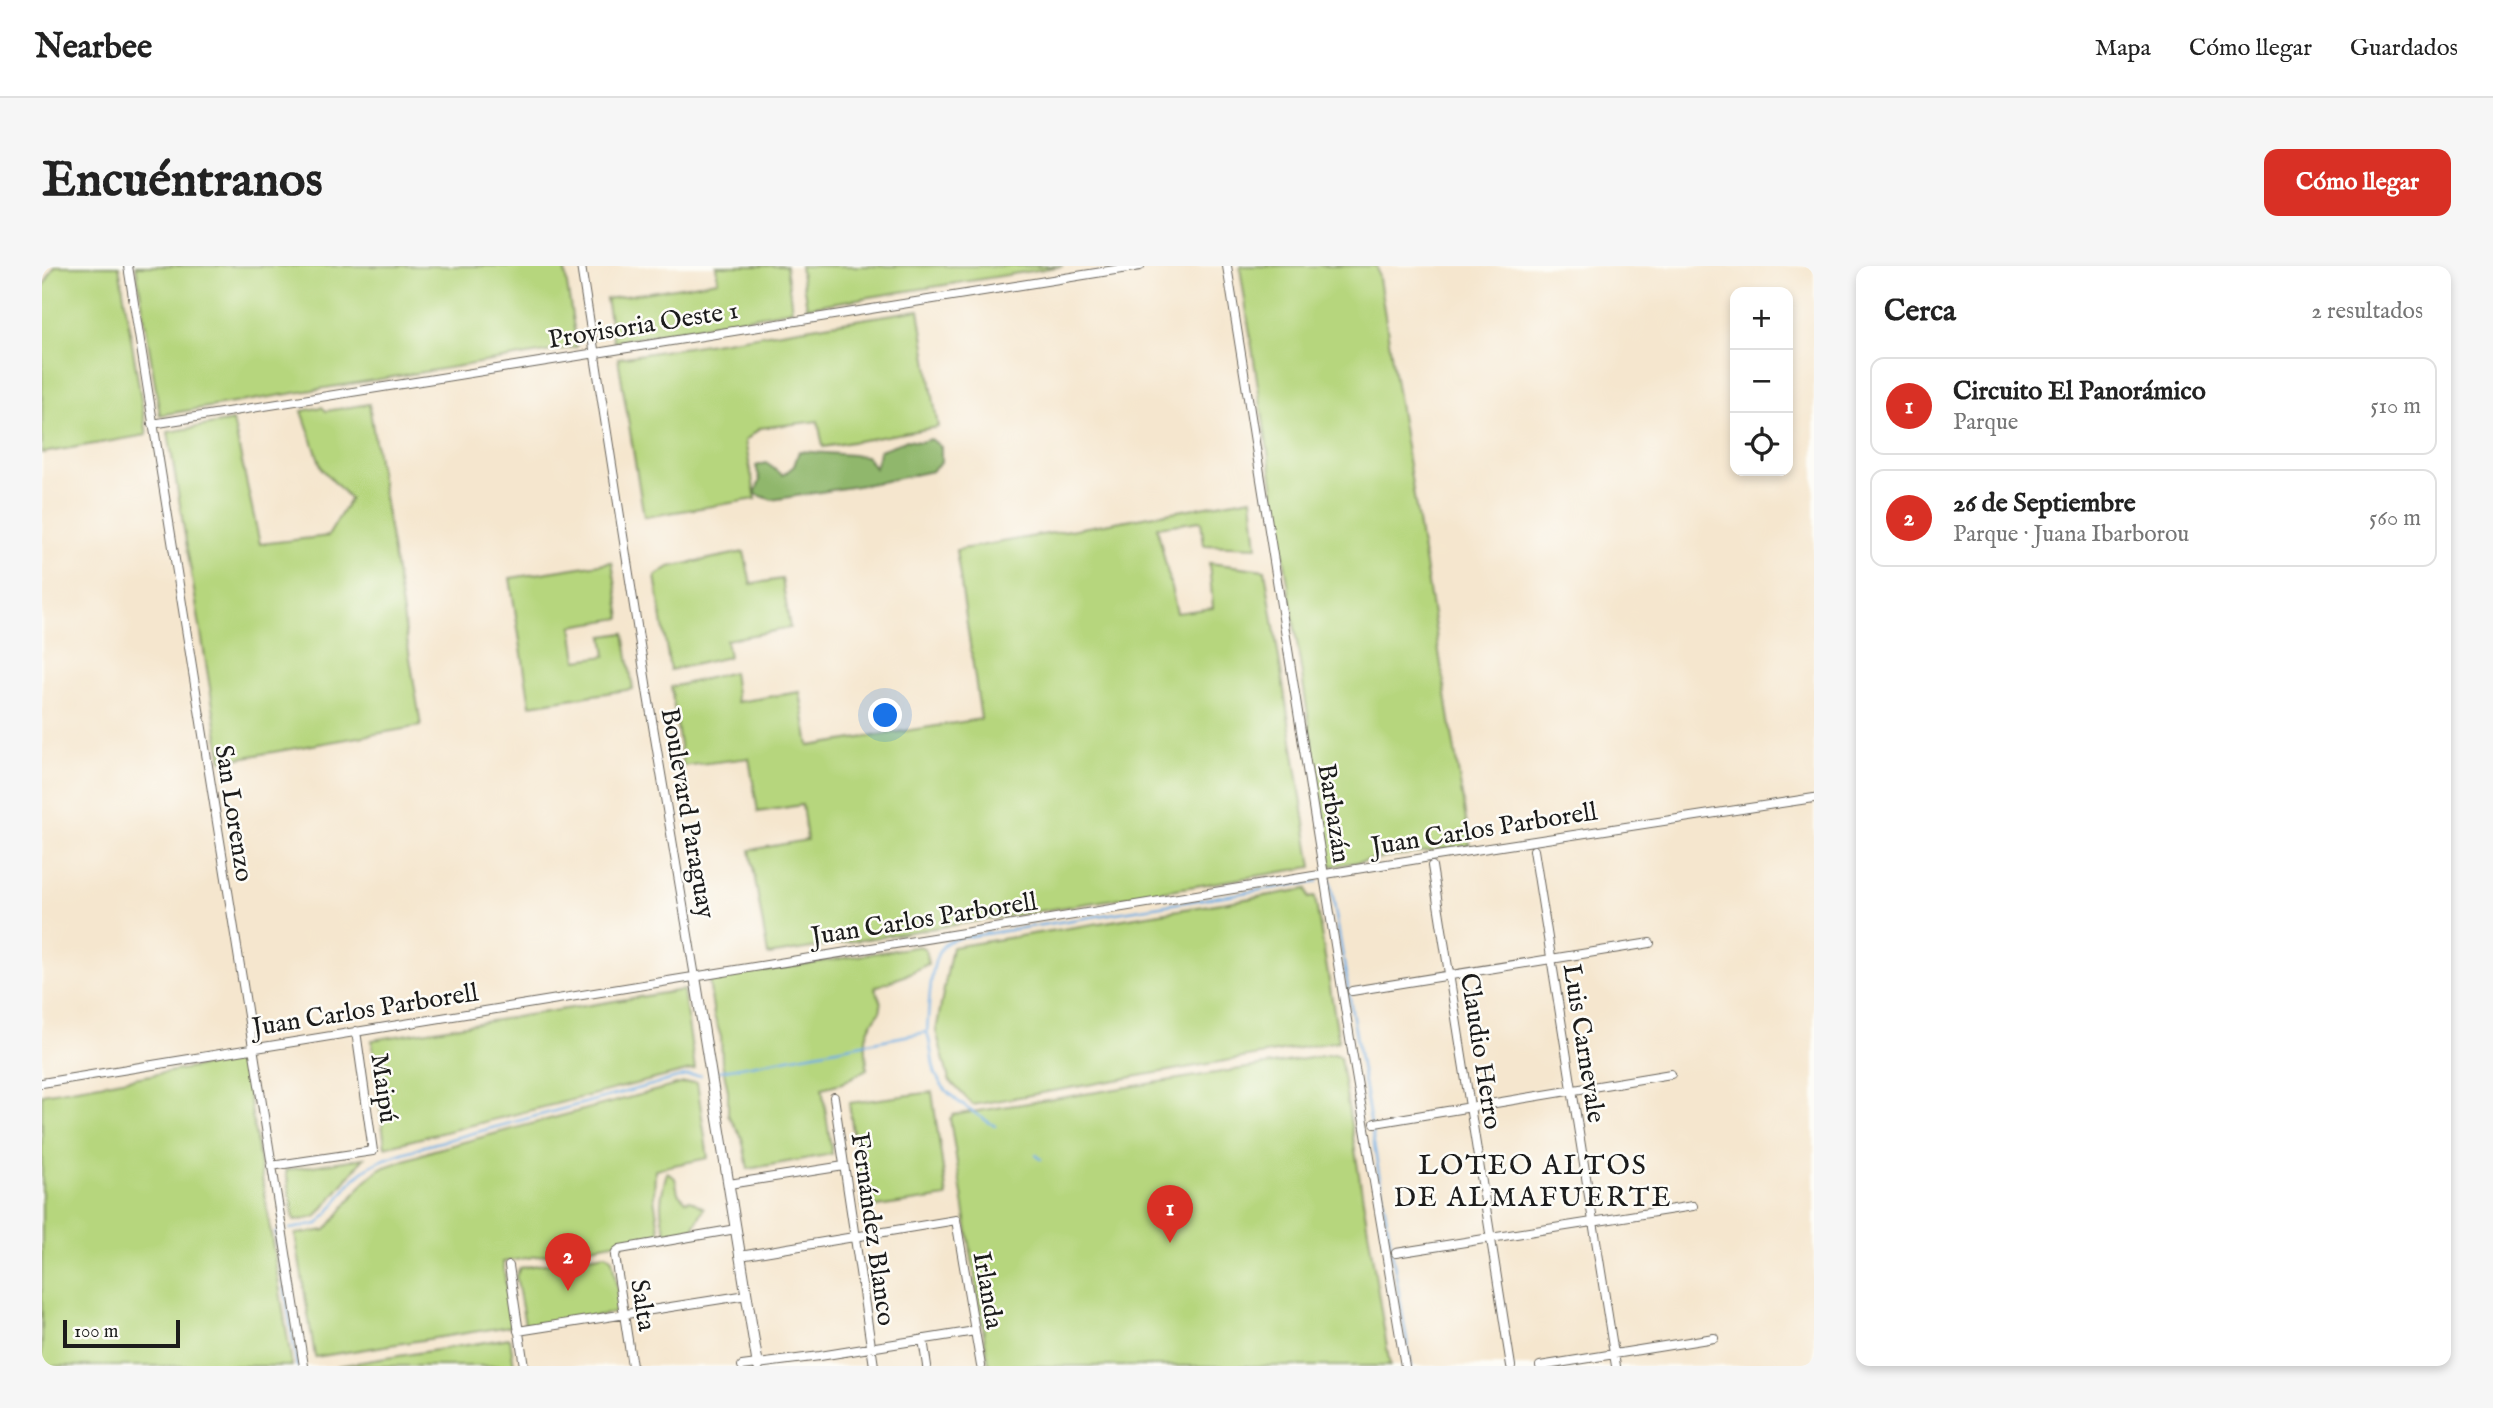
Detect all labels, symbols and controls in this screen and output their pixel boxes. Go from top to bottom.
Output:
text: Nearbee [35,27,152,69]
text: Mapa [2095,33,2151,64]
text: Cómo llegar [2189,33,2312,64]
text: Guardados [2350,33,2458,64]
button: Cómo llegar [2264,149,2451,216]
text: Encuéntranos [42,151,323,213]
map controls [1730,287,1793,476]
button: + [1730,287,1793,350]
text: Cerca [1884,293,1956,331]
street label: Provisoria Oeste 1 [546,294,741,357]
text: 2 resultados [2311,297,2423,326]
button: − [1730,350,1793,413]
text: Circuito El Panorámico [1953,375,2206,408]
text: 1 [1905,392,1913,421]
text: 510 m [2370,392,2421,421]
text: Parque [1953,408,2018,437]
button: locate [1730,413,1793,476]
text: 26 de Septiembre [1953,487,2136,520]
text: 2 [1904,504,1914,533]
text: 560 m [2369,504,2421,533]
text: Parque · Juana Ibarborou [1953,520,2189,549]
your location [868,698,902,732]
street label: Boulevard Paraguay [653,705,722,921]
street label: San Lorenzo [206,742,261,884]
street label: Barbazán [1309,761,1358,865]
street label: Juan Carlos Parborell [1366,795,1601,864]
street label: Juan Carlos Parborell [806,885,1041,954]
street label: Luis Carnevale [1555,961,1612,1125]
street label: Claudio Herro [1452,971,1509,1132]
street label: Juan Carlos Parborell [247,976,482,1045]
street label: Maipú [362,1051,405,1125]
street label: Fernández Blanco [843,1130,902,1328]
district label: LOTEO ALTOS DE ALMAFUERTE [1393,1149,1673,1216]
pin: 1 [1147,1185,1193,1243]
pin: 2 [545,1233,591,1291]
street label: Irlanda [964,1249,1011,1332]
street label: Salta [622,1277,663,1334]
scale bar [63,1317,180,1349]
text: 100 m [74,1320,118,1344]

